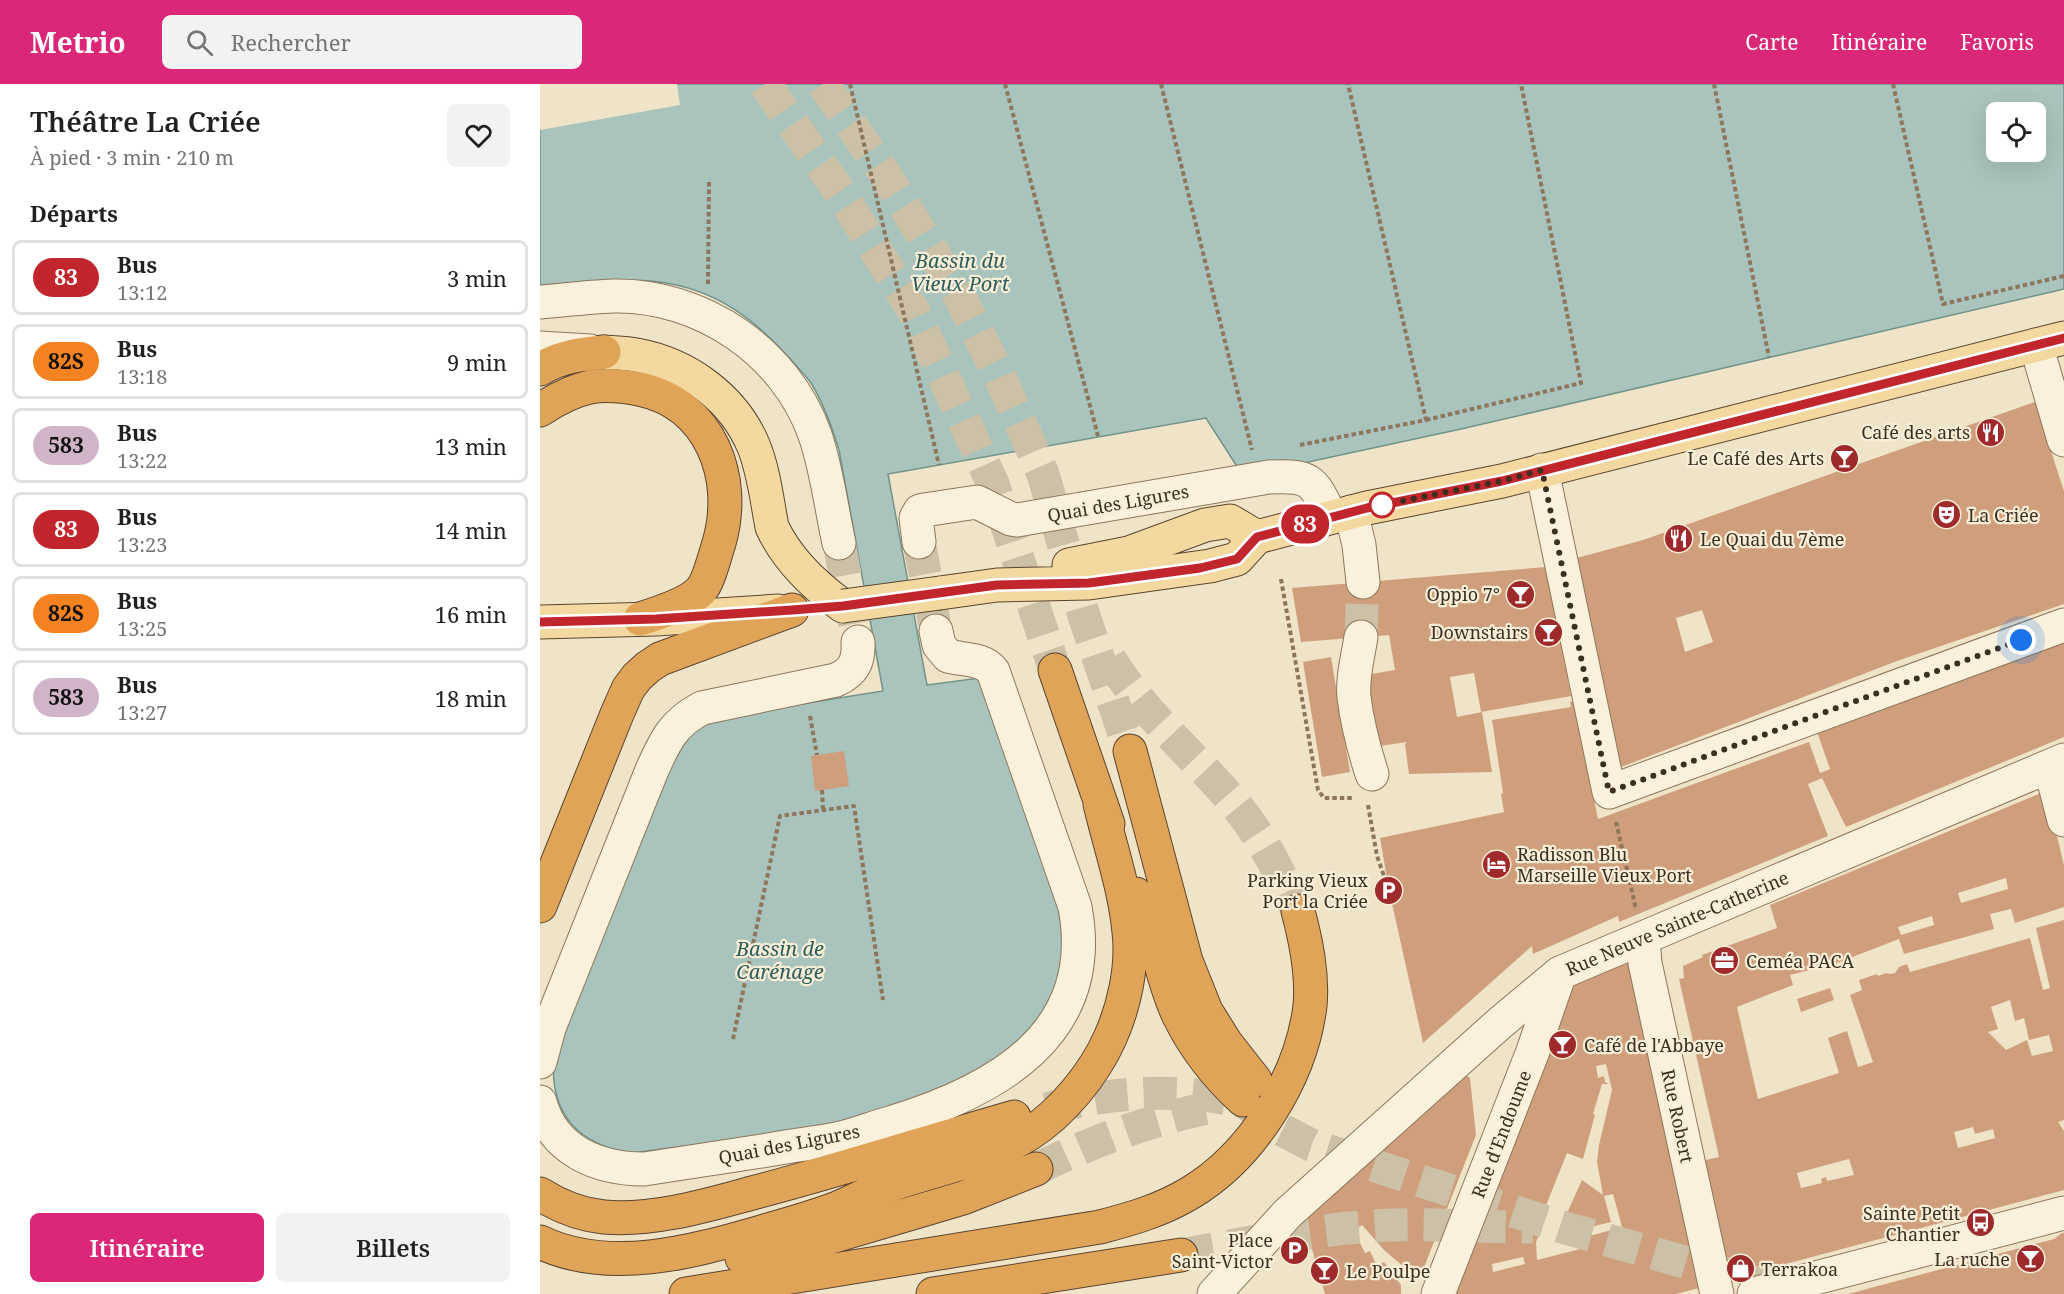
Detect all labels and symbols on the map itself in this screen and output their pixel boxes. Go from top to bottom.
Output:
water label: Bassin du Vieux Port [911,247,1010,297]
restaurant icon: Café des arts [1975,416,2007,448]
place label: Café des arts [1861,420,1970,444]
bar icon: Le Café des Arts [1829,442,1861,474]
place label: Le Café des Arts [1687,446,1824,470]
street label: Quai des Ligures [1045,479,1191,527]
unlabelled marker [1369,492,1395,518]
theatre icon: La Criée [1931,499,1963,531]
place label: La Criée [1968,503,2039,527]
line badge: 83 [1278,504,1332,544]
restaurant icon: Le Quai du 7ème [1663,523,1695,555]
place label: Le Quai du 7ème [1700,527,1844,551]
bar icon: Oppio 7° [1505,578,1537,610]
place label: Oppio 7° [1426,582,1500,606]
bar icon: Downstairs [1533,616,1565,648]
place label: Downstairs [1430,620,1528,644]
your location [2006,625,2036,655]
place label: Radisson Blu Marseille Vieux Port [1517,842,1692,887]
hotel icon: Radisson Blu Marseille Vieux Port [1480,848,1512,880]
street label: Rue Neuve Sainte-Catherine [1562,865,1792,981]
place label: Parking Vieux Port la Criée [1247,868,1369,913]
parking icon: Parking Vieux Port la Criée [1373,874,1405,906]
water label: Bassin de Carénage [735,935,824,985]
office icon: Ceméa PACA [1709,945,1741,977]
place label: Ceméa PACA [1746,949,1854,973]
bar icon: Café de l'Abbaye [1547,1029,1579,1061]
place label: Café de l'Abbaye [1584,1033,1724,1057]
street label: Rue d'Endoume [1466,1067,1536,1201]
street label: Rue Robert [1656,1067,1700,1165]
street label: Quai des Ligures [716,1119,862,1169]
place label: Sainte Petit Chantier [1863,1201,1961,1246]
bus stop icon: Sainte Petit Chantier [1965,1207,1997,1239]
place label: Place Saint-Victor [1172,1228,1274,1273]
parking icon: Place Saint-Victor [1278,1234,1310,1266]
bar icon: La ruche [2015,1243,2047,1275]
place label: La ruche [1934,1247,2010,1271]
shop icon: Terrakoa [1724,1253,1756,1285]
bar icon: Le Poulpe [1309,1255,1341,1287]
place label: Terrakoa [1761,1257,1838,1281]
place label: Le Poulpe [1346,1259,1430,1283]

